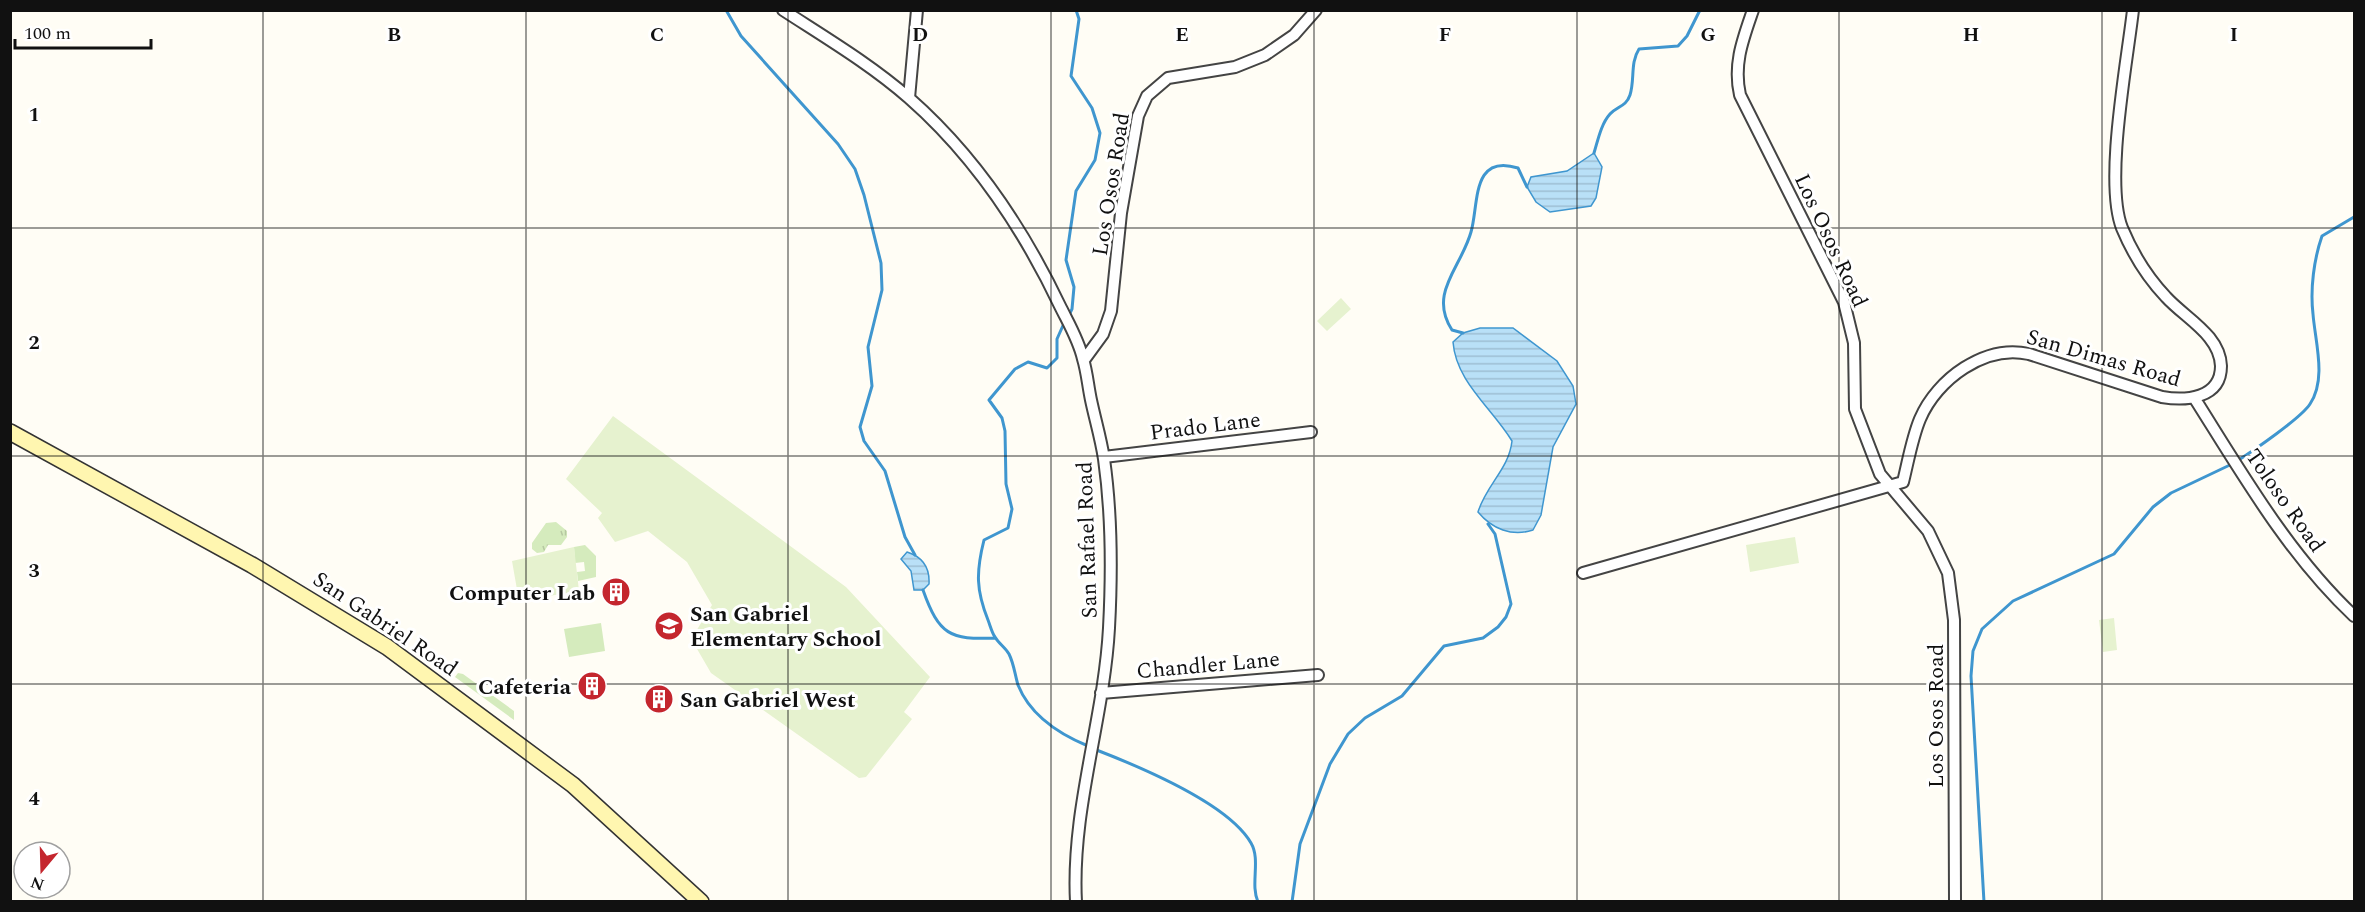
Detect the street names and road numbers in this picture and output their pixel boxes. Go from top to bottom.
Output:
street label: Los Osos Road [1084,110,1139,258]
street label: Los Osos Road [1785,168,1876,313]
street label: San Dimas Road [2022,321,2185,396]
street label: Prado Lane [1148,403,1262,450]
street label: Toloso Road [2237,442,2333,560]
street label: San Rafael Road [1068,461,1107,619]
street label: San Gabriel Road [306,563,464,685]
street label: Chandler Lane [1135,643,1281,688]
street label: Los Osos Road [1920,644,1953,788]

